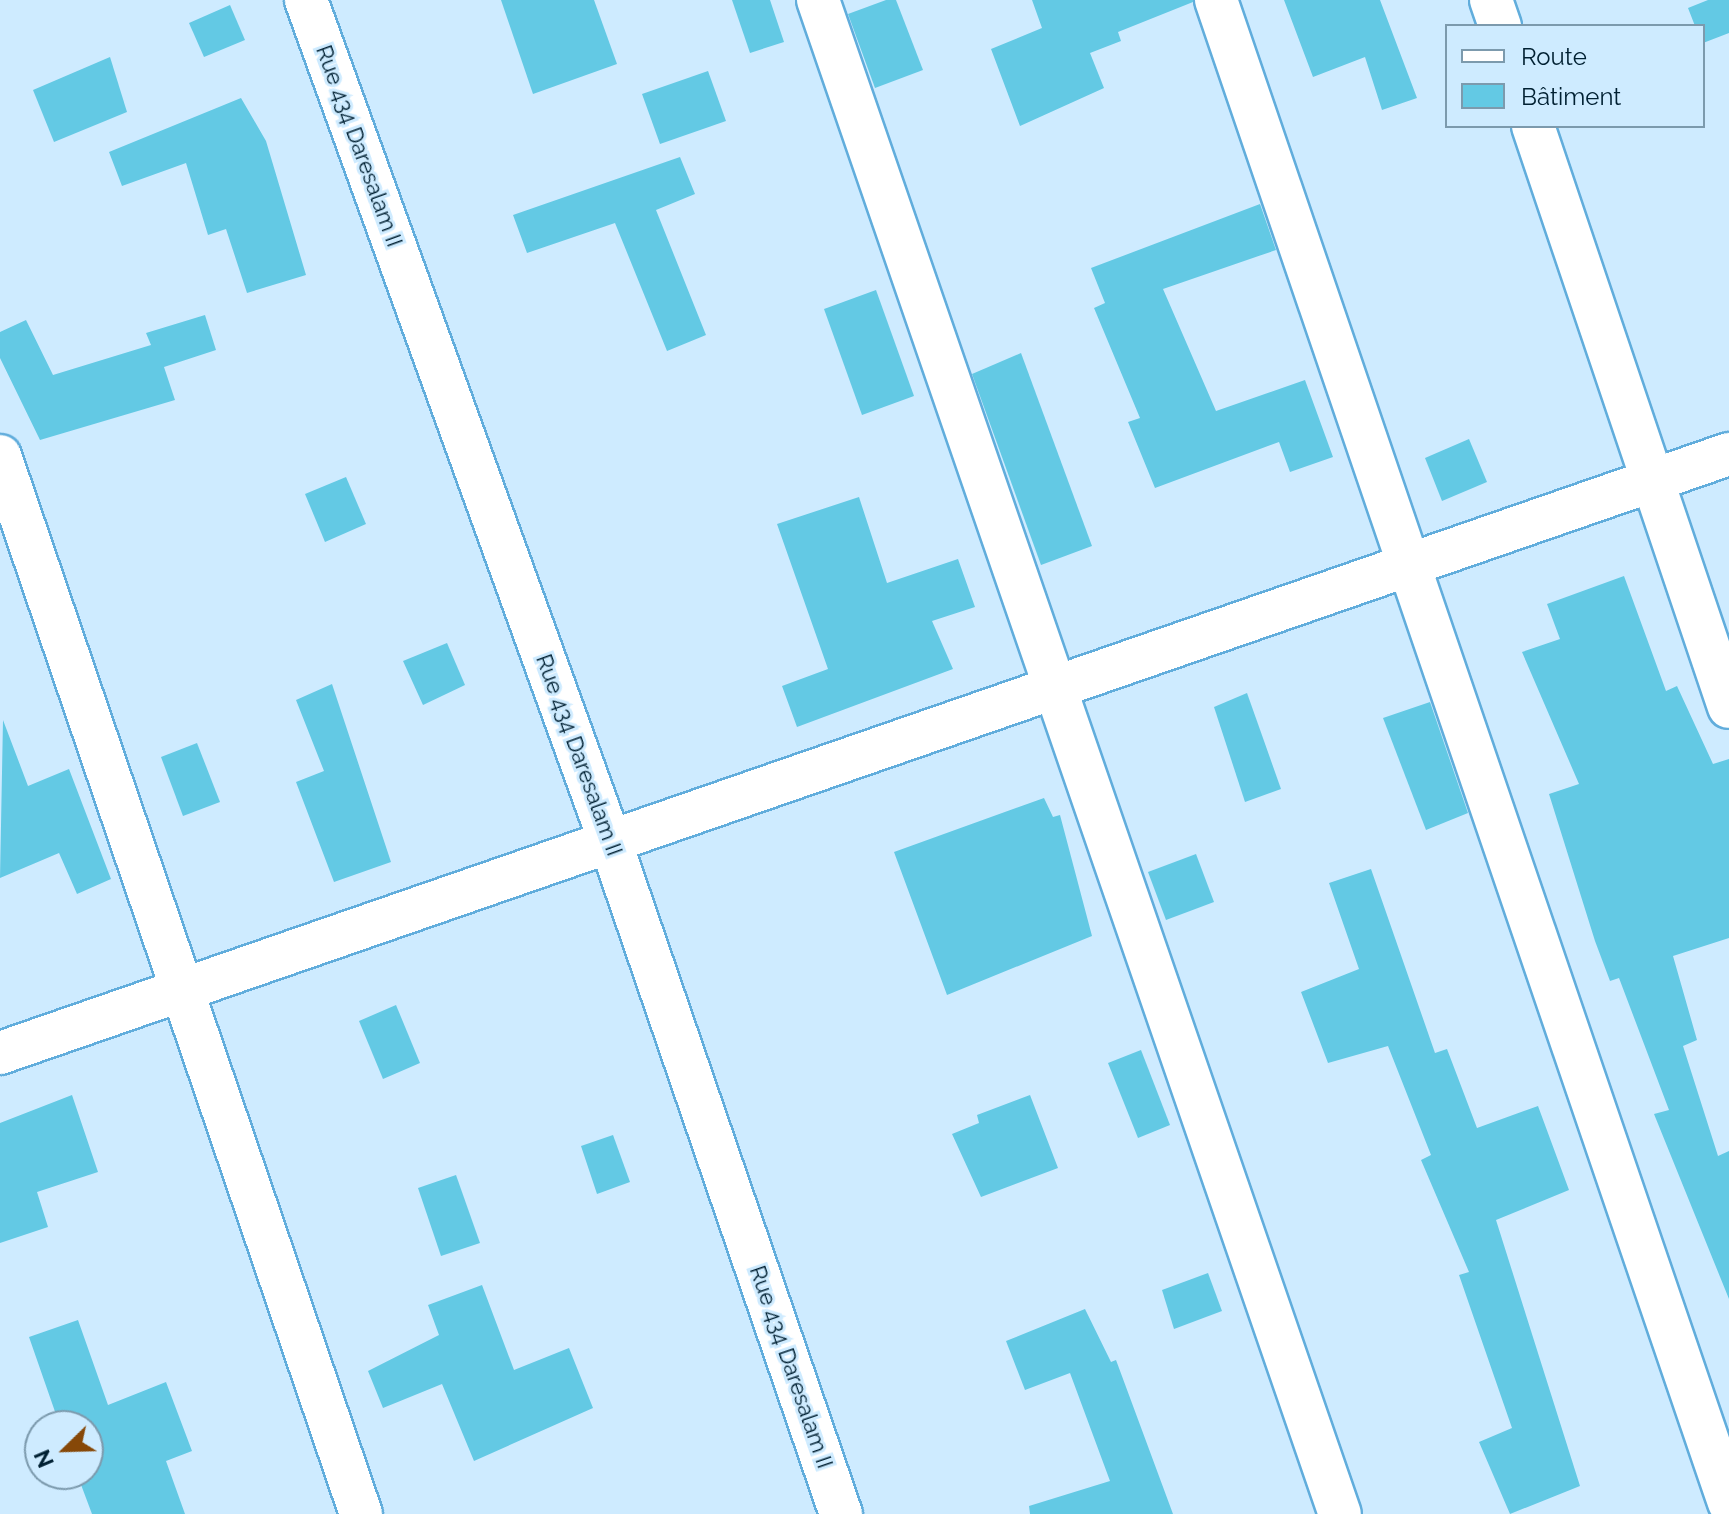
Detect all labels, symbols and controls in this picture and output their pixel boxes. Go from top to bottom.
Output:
legend [1445,24,1705,128]
street label: Rue 434 Daresalam II [310,42,408,250]
text: Route [1521,42,1587,71]
text: Bâtiment [1521,82,1621,111]
street label: Rue 434 Daresalam II [530,651,628,859]
street label: Rue 434 Daresalam II [744,1262,838,1472]
north arrow [24,1410,104,1490]
text: N [29,1446,59,1471]

